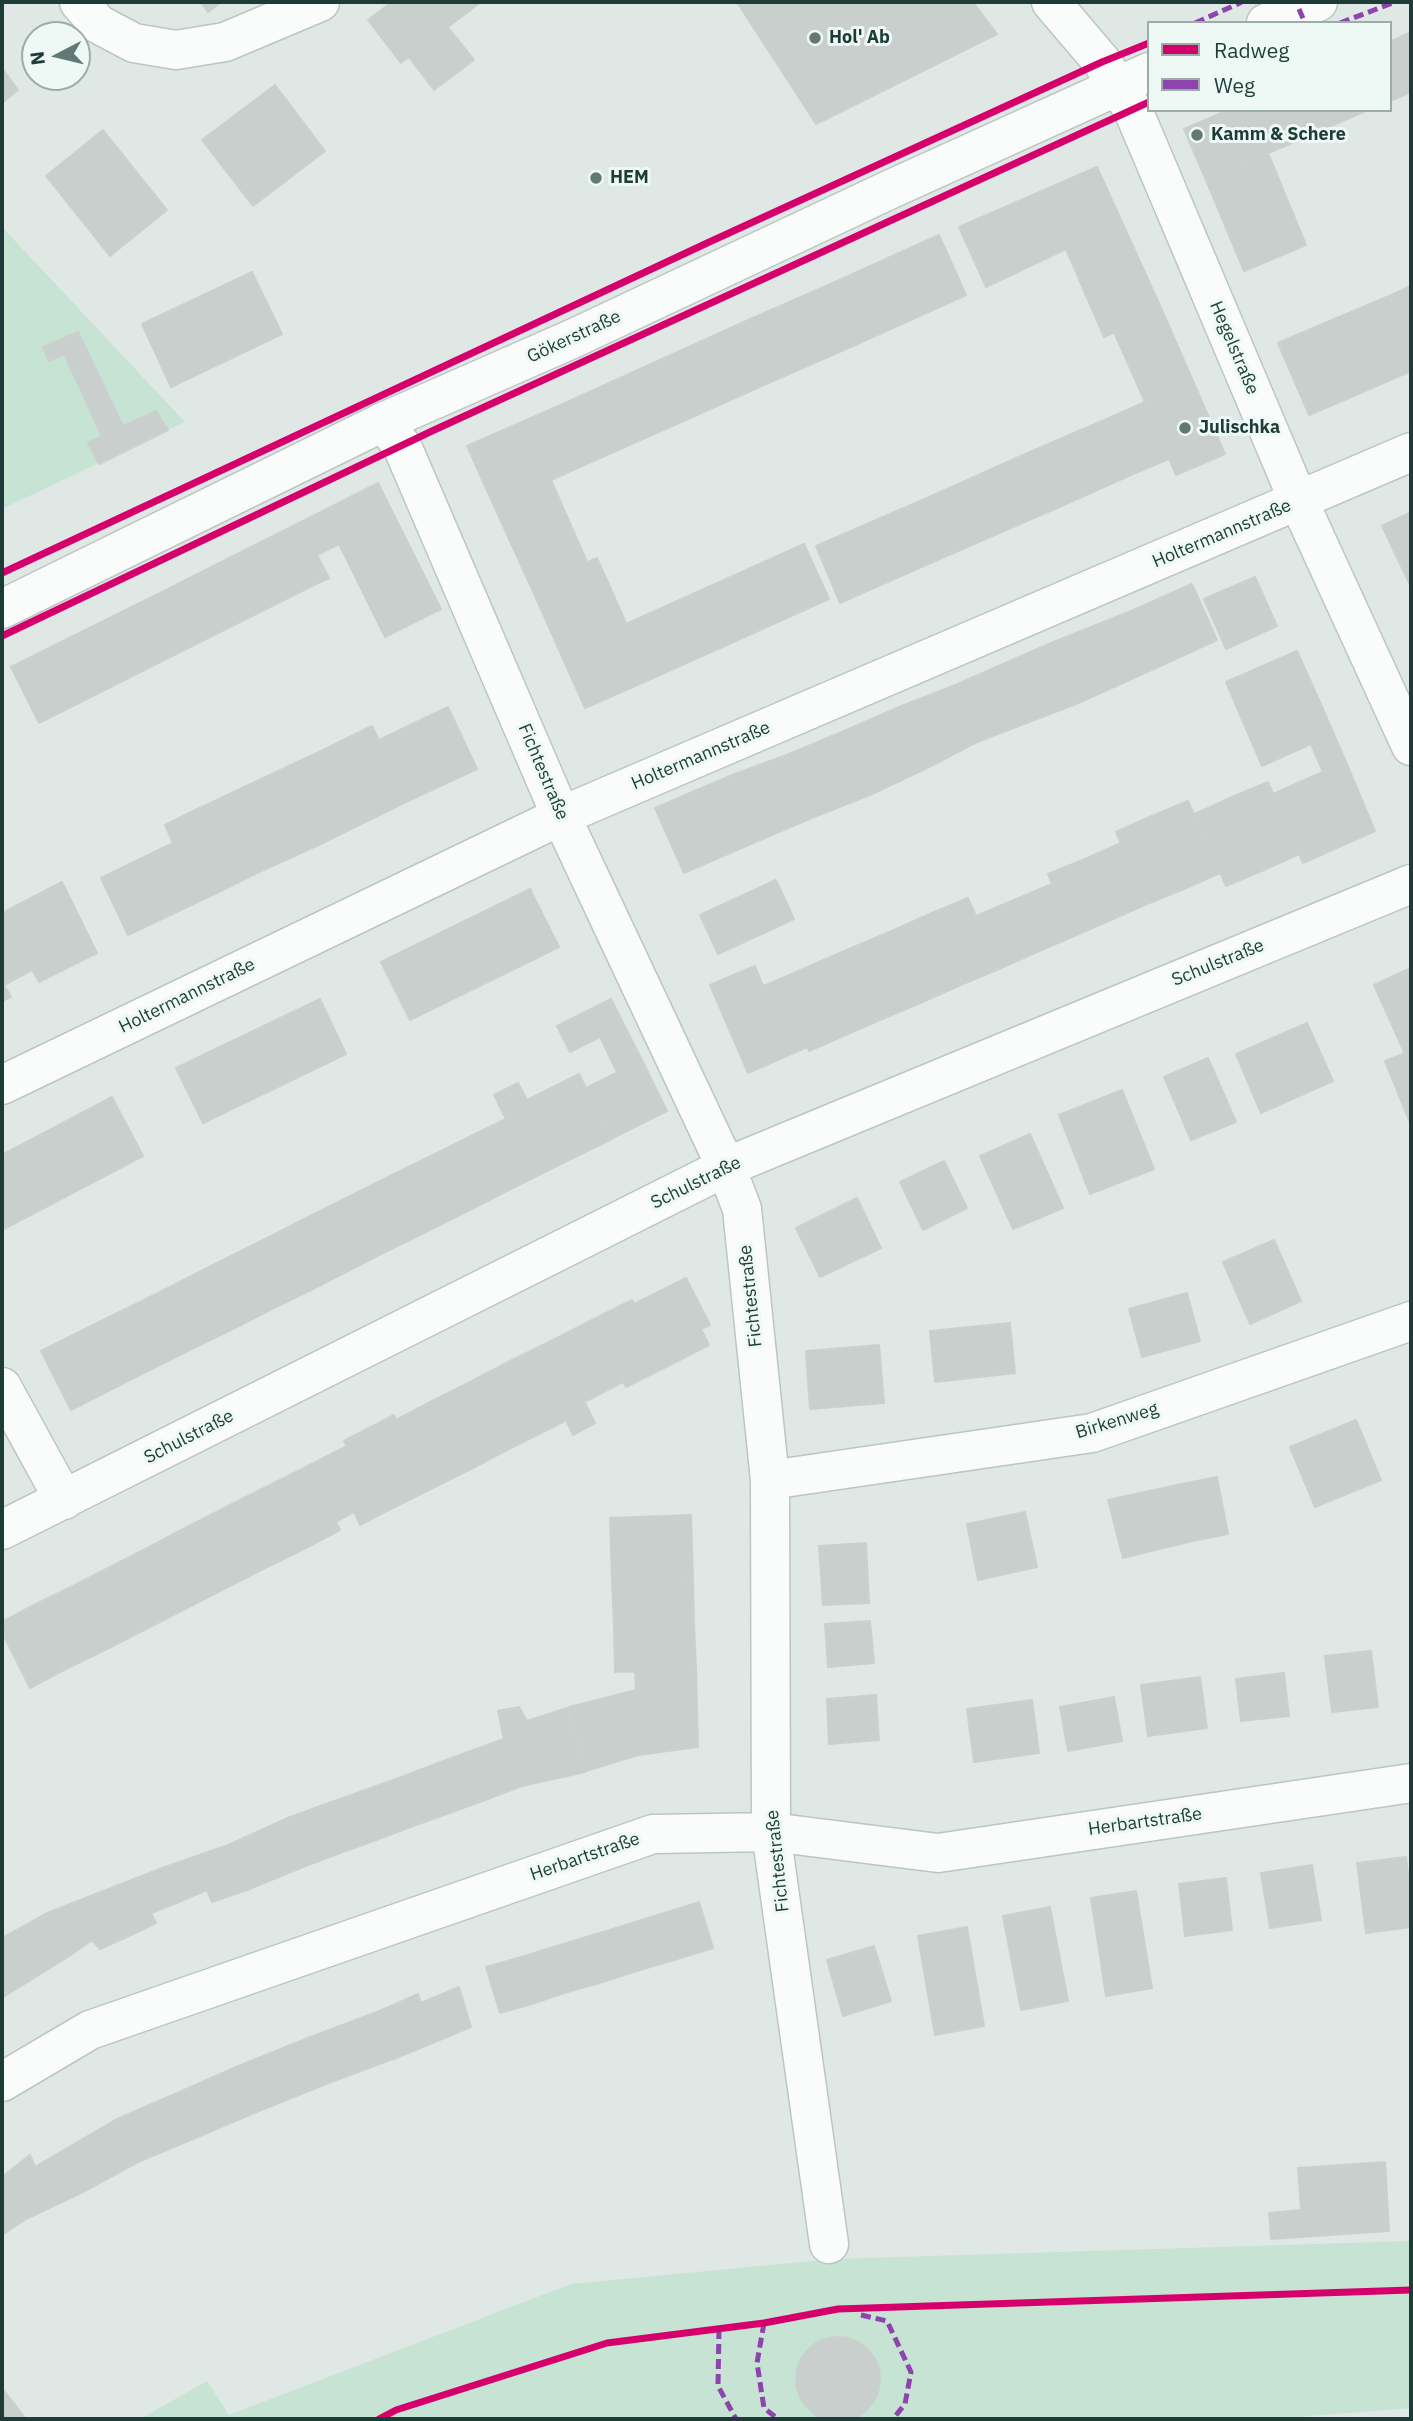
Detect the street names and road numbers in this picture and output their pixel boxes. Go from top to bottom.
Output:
street label: Hegelstraße [1205,298,1263,398]
street label: Gökerstraße [524,306,624,368]
street label: Holtermannstraße [1149,495,1295,573]
street label: Holtermannstraße [628,717,774,795]
street label: Fichtestraße [513,721,573,823]
street label: Schulstraße [1169,935,1267,991]
street label: Holtermannstraße [115,954,259,1038]
street label: Schulstraße [648,1152,744,1214]
street label: Fichtestraße [735,1244,767,1348]
street label: Birkenweg [1073,1398,1161,1444]
street label: Schulstraße [141,1405,237,1469]
street label: Herbartstraße [1087,1803,1203,1841]
street label: Fichtestraße [762,1809,794,1913]
street label: Herbartstraße [527,1828,643,1886]

